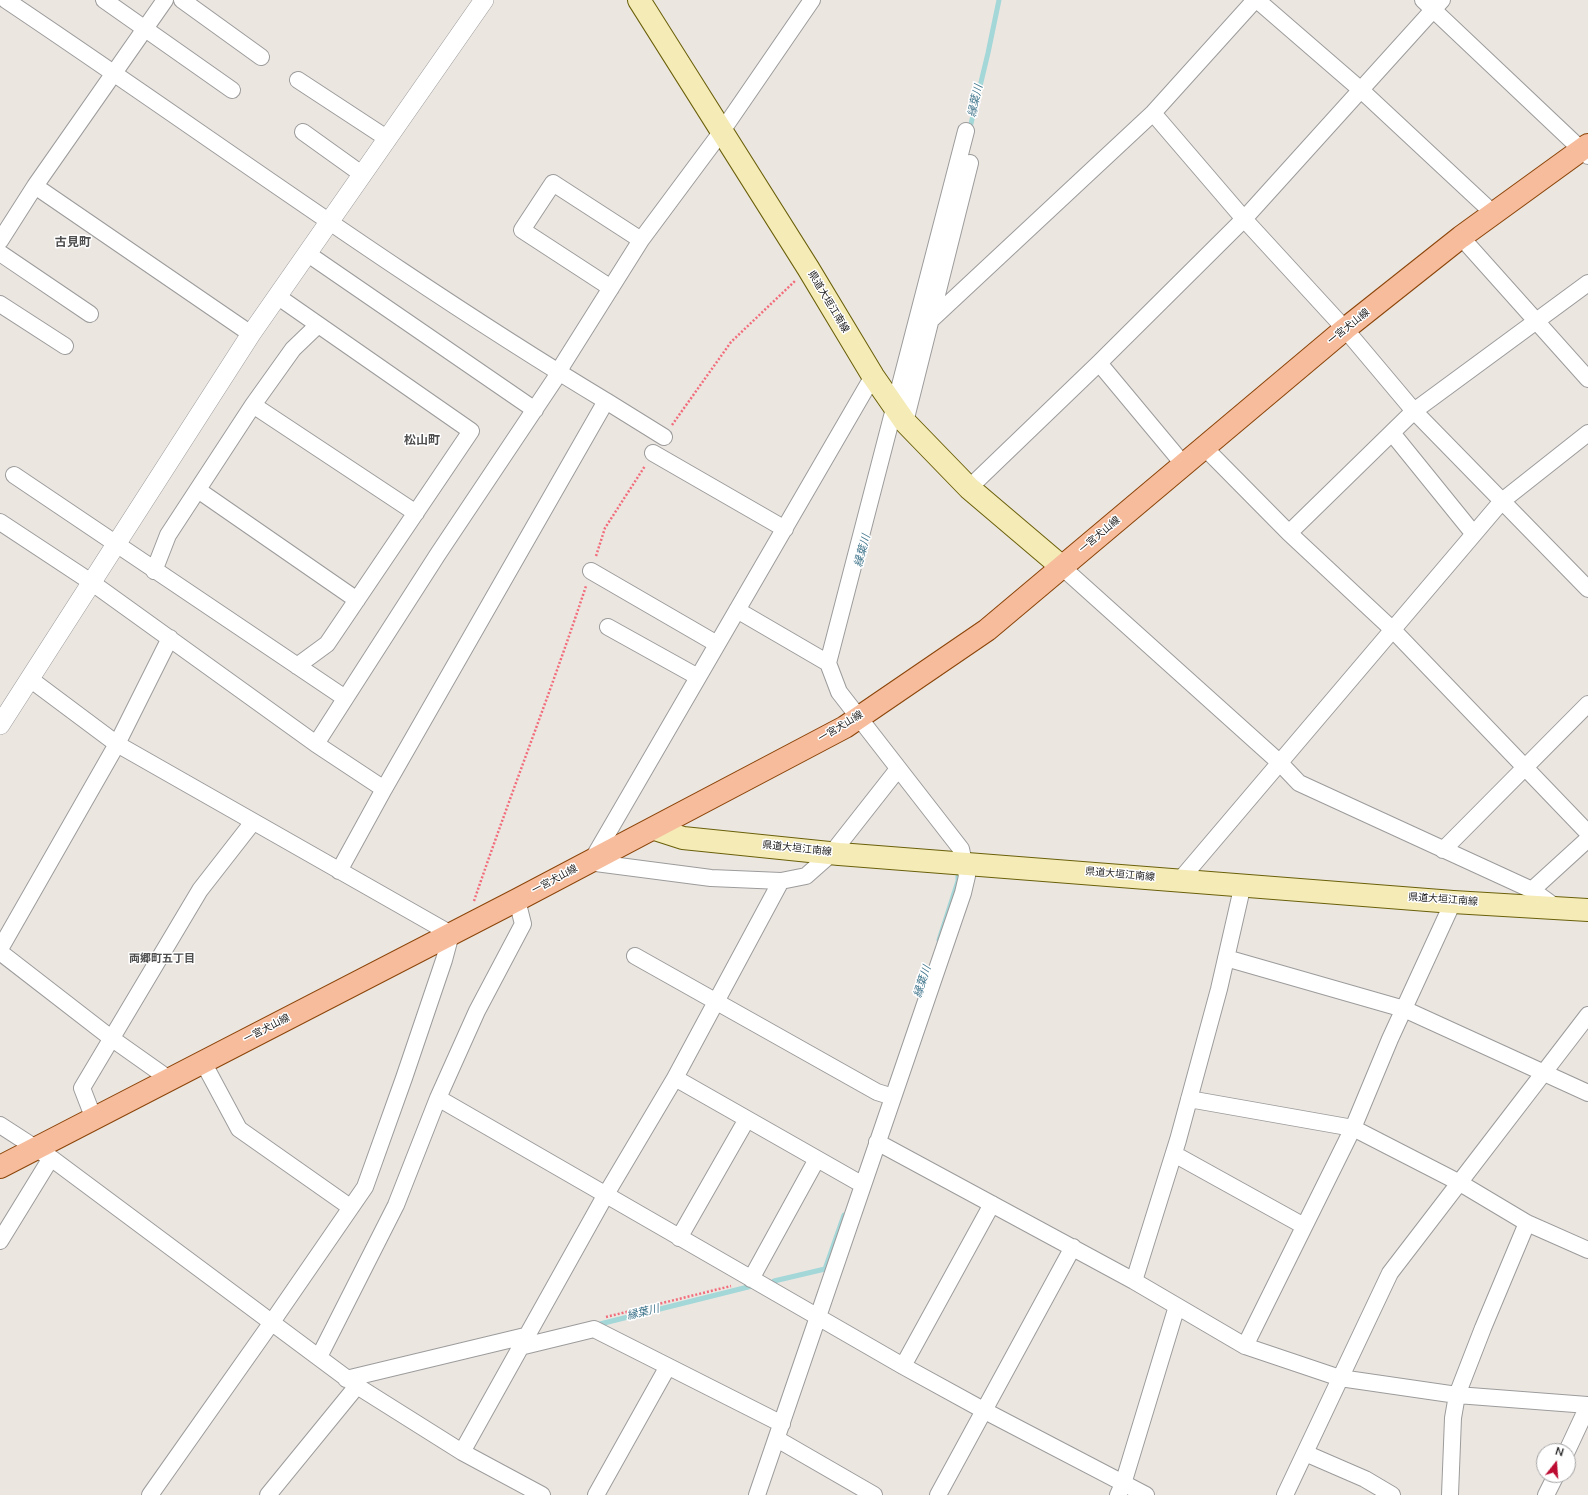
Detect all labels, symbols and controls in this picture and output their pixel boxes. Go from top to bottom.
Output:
water label: 縁葉川 [966,83,986,119]
district label: 古見町 [55,236,91,250]
street label: 県道大垣江南線 [805,269,851,335]
street label: 一宮犬山線 [1326,307,1372,347]
district label: 松山町 [404,434,440,448]
street label: 一宮犬山線 [1077,514,1123,556]
water label: 縁葉川 [852,533,874,569]
street label: 一宮犬山線 [816,709,866,745]
street label: 県道大垣江南線 [762,839,832,859]
street label: 一宮犬山線 [530,863,580,897]
street label: 県道大垣江南線 [1085,866,1155,884]
street label: 県道大垣江南線 [1408,892,1478,908]
district label: 両郷町五丁目 [129,952,195,966]
water label: 縁葉川 [912,964,934,1000]
street label: 一宮犬山線 [242,1012,292,1046]
water label: 縁葉川 [625,1303,661,1323]
north arrow [1536,1443,1576,1483]
text: N [1553,1444,1565,1460]

